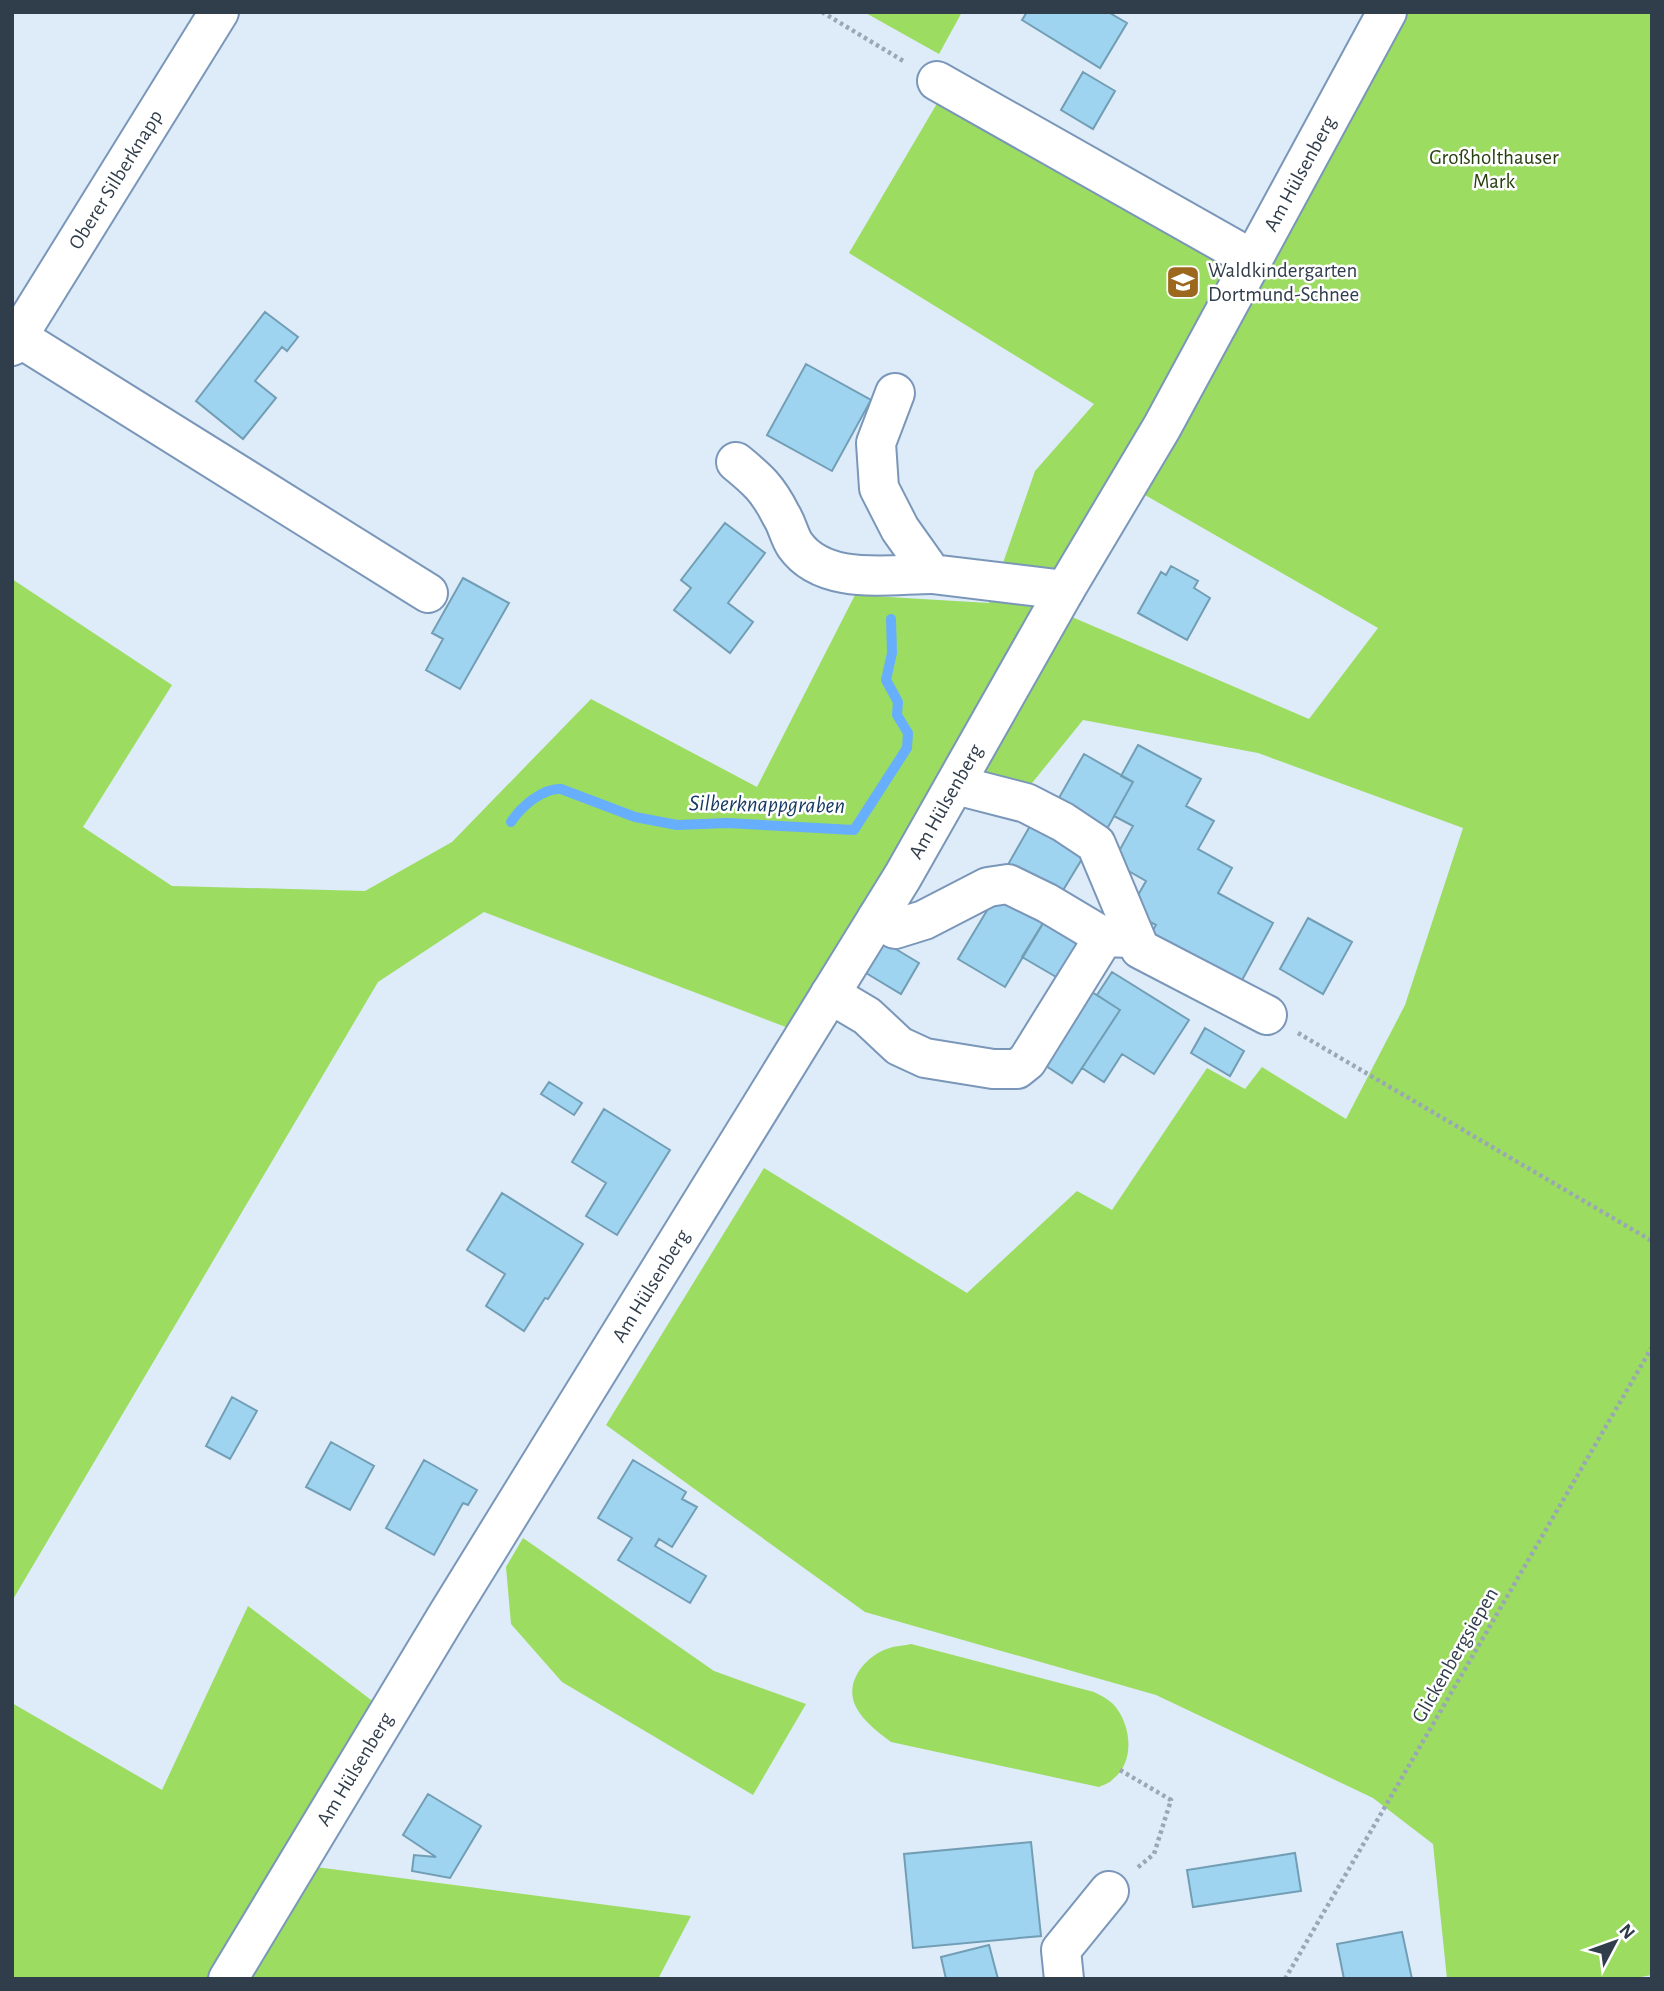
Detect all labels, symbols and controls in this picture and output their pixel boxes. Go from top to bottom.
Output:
street label: Oberer Silberknapp [64,106,166,253]
street label: Am Hülsenberg [1260,111,1340,235]
park label: Großholthauser Mark [1429,147,1559,192]
place label: Waldkindergarten Dortmund-Schnee [1208,260,1359,305]
school or university icon: Waldkindergarten Dortmund-Schnee [1164,263,1202,301]
street label: Am Hülsenberg [905,740,986,862]
water label: Silberknappgraben [689,792,845,818]
street label: Am Hülsenberg [608,1225,693,1346]
street label: Glickenbergsiepen [1408,1584,1502,1726]
street label: Am Hülsenberg [312,1708,397,1829]
north arrow [1580,1907,1650,1977]
text: N [1615,1921,1638,1943]

